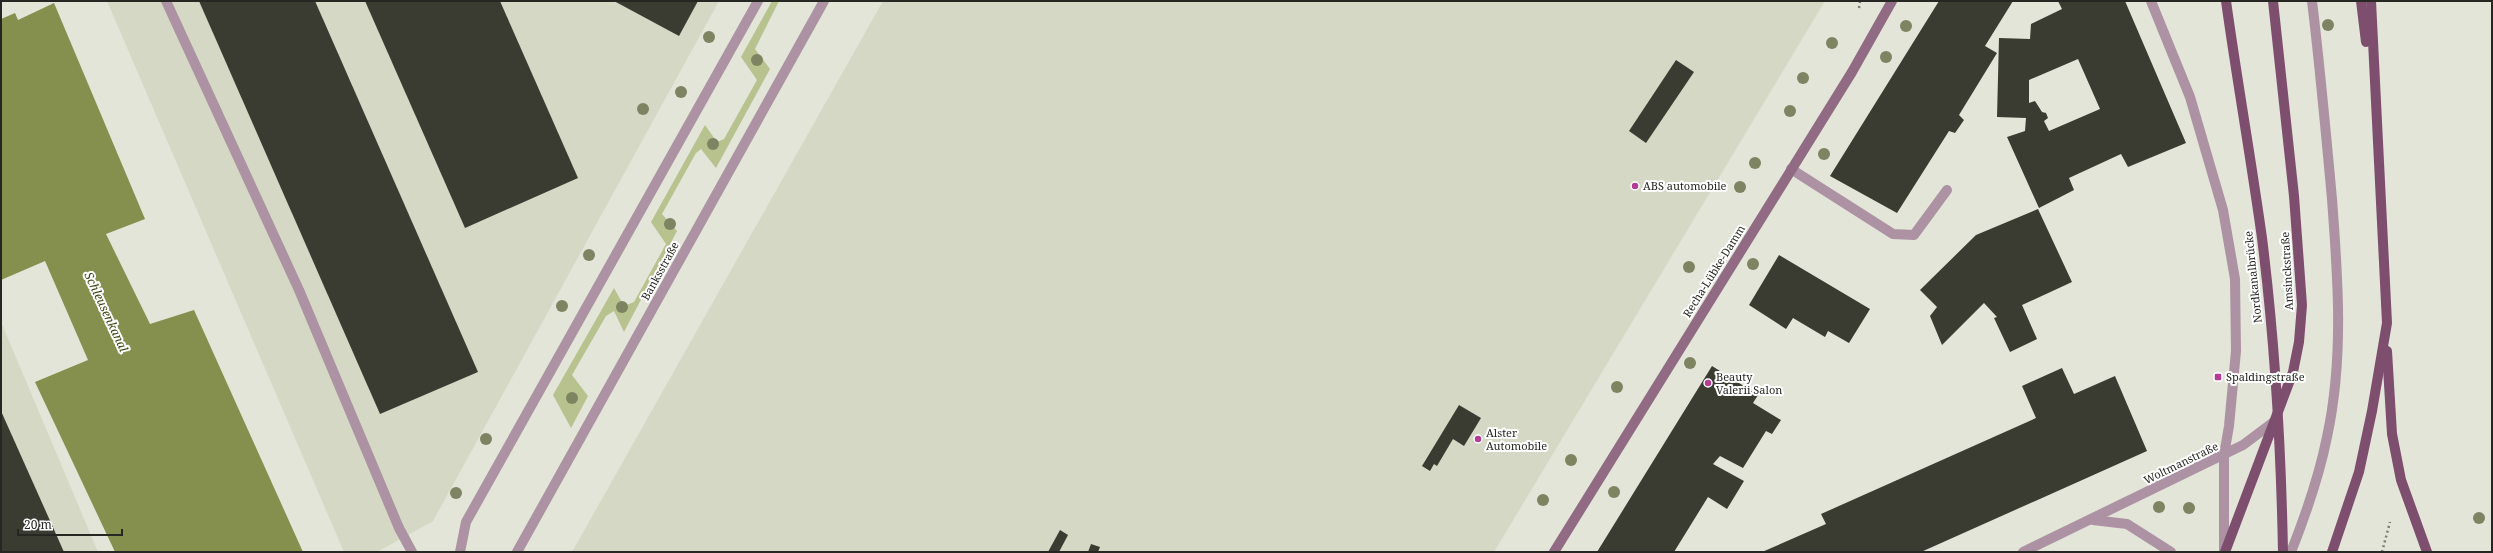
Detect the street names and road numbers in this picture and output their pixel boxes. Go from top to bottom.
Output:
street label: Recha-Lübke-Damm [1679,221,1748,320]
street label: Nordkanalbrücke [2240,230,2265,324]
street label: Amsinckstraße [2277,231,2296,311]
street label: Banksstraße [637,239,682,303]
street label: Woltmanstraße [2141,438,2221,487]

